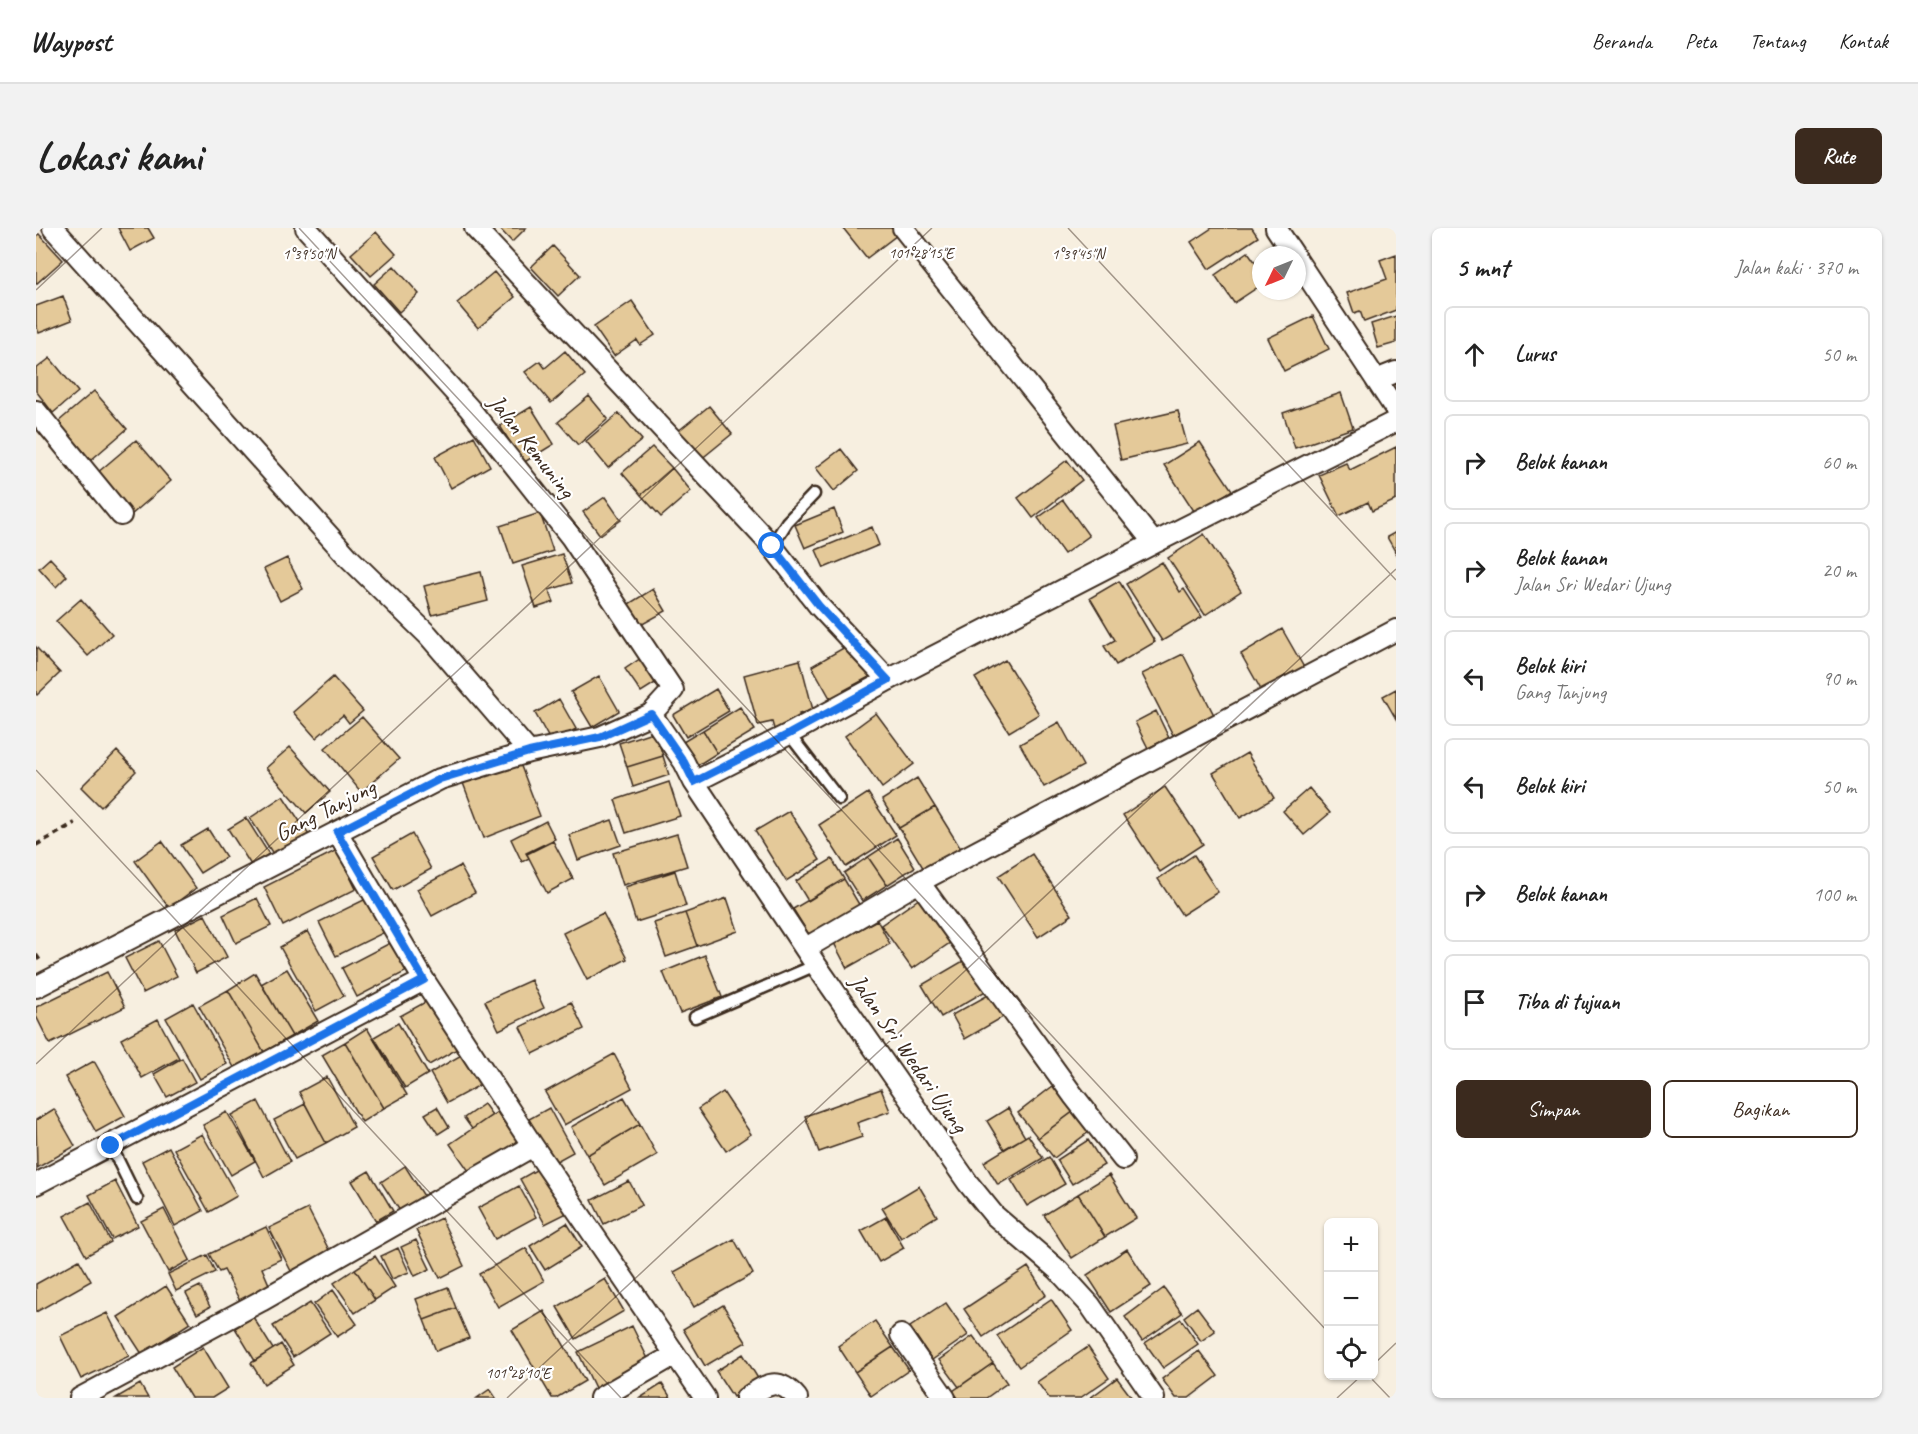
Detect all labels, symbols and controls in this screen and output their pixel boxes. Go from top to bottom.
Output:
text: Waypost [30,24,111,59]
text: Beranda [1592,28,1652,54]
text: Peta [1685,28,1716,54]
text: Tentang [1749,28,1806,54]
text: Kontak [1839,28,1888,54]
button: Rute [1795,128,1882,184]
text: Lokasi kami [36,130,202,183]
text: 101°28'15"E [889,244,955,263]
text: 1°39'50"N [283,245,338,264]
text: 1°39'45"N [1052,245,1107,264]
north arrow [1252,246,1306,300]
text: 5 mnt [1456,251,1509,284]
text: Jalan kaki · 370 m [1735,255,1858,280]
icon: ahead [1458,338,1491,371]
text: Lurus [1515,340,1555,368]
text: 50 m [1822,342,1856,367]
street label: Jalan Kemuning [481,387,583,505]
icon: right [1458,446,1491,479]
text: Belok kanan [1515,448,1607,476]
text: 60 m [1822,450,1856,475]
route start [758,532,784,558]
text: Belok kanan [1515,544,1607,572]
icon: right [1458,554,1491,587]
text: 20 m [1822,558,1856,583]
text: Jalan Sri Wedari Ujung [1515,572,1670,597]
text: Belok kiri [1515,652,1584,680]
icon: left [1458,662,1491,695]
text: 90 m [1822,666,1856,691]
text: Gang Tanjung [1515,680,1606,705]
icon: left [1458,770,1491,803]
street label: Gang Tanjung [270,771,382,848]
text: Belok kiri [1515,772,1584,800]
text: 50 m [1822,774,1856,799]
icon: right [1458,878,1491,911]
text: Belok kanan [1515,880,1607,908]
text: 100 m [1813,882,1856,907]
street label: Jalan Sri Wedari Ujung [843,967,976,1140]
icon: arrive [1458,986,1491,1019]
text: Tiba di tujuan [1515,988,1620,1016]
button: Simpan [1456,1080,1651,1138]
button: Bagikan [1663,1080,1858,1138]
route end [97,1132,123,1158]
map controls [1324,1218,1378,1380]
button: + [1324,1218,1378,1272]
button: − [1324,1272,1378,1326]
button: locate [1324,1326,1378,1380]
text: 101°28'10"E [486,1364,552,1383]

